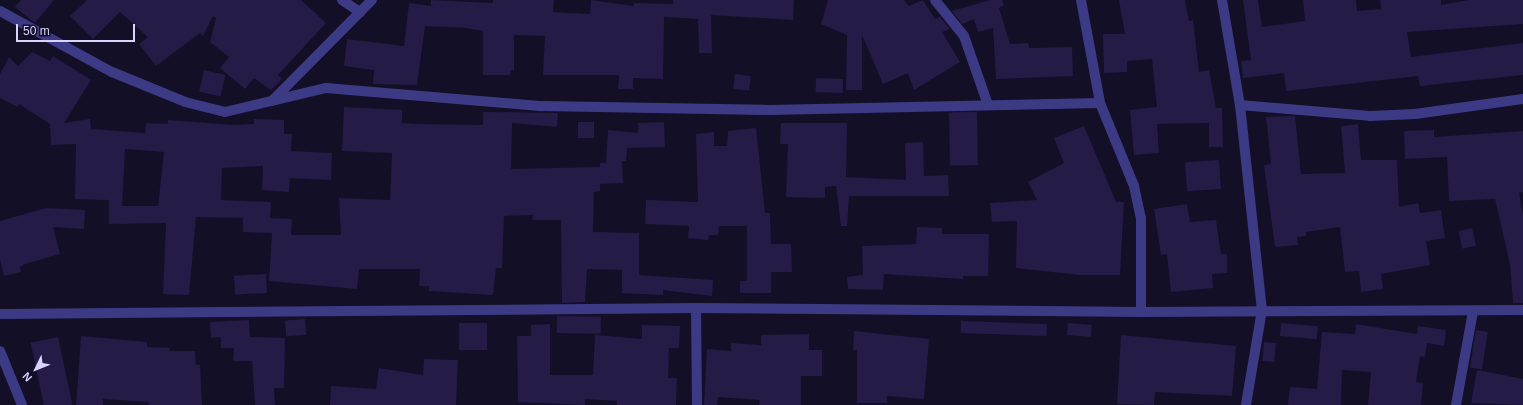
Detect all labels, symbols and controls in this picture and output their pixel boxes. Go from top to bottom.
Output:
scale bar [18,16,137,42]
text: 50 m [23,24,50,38]
north arrow [16,349,56,389]
text: N [20,370,34,384]

